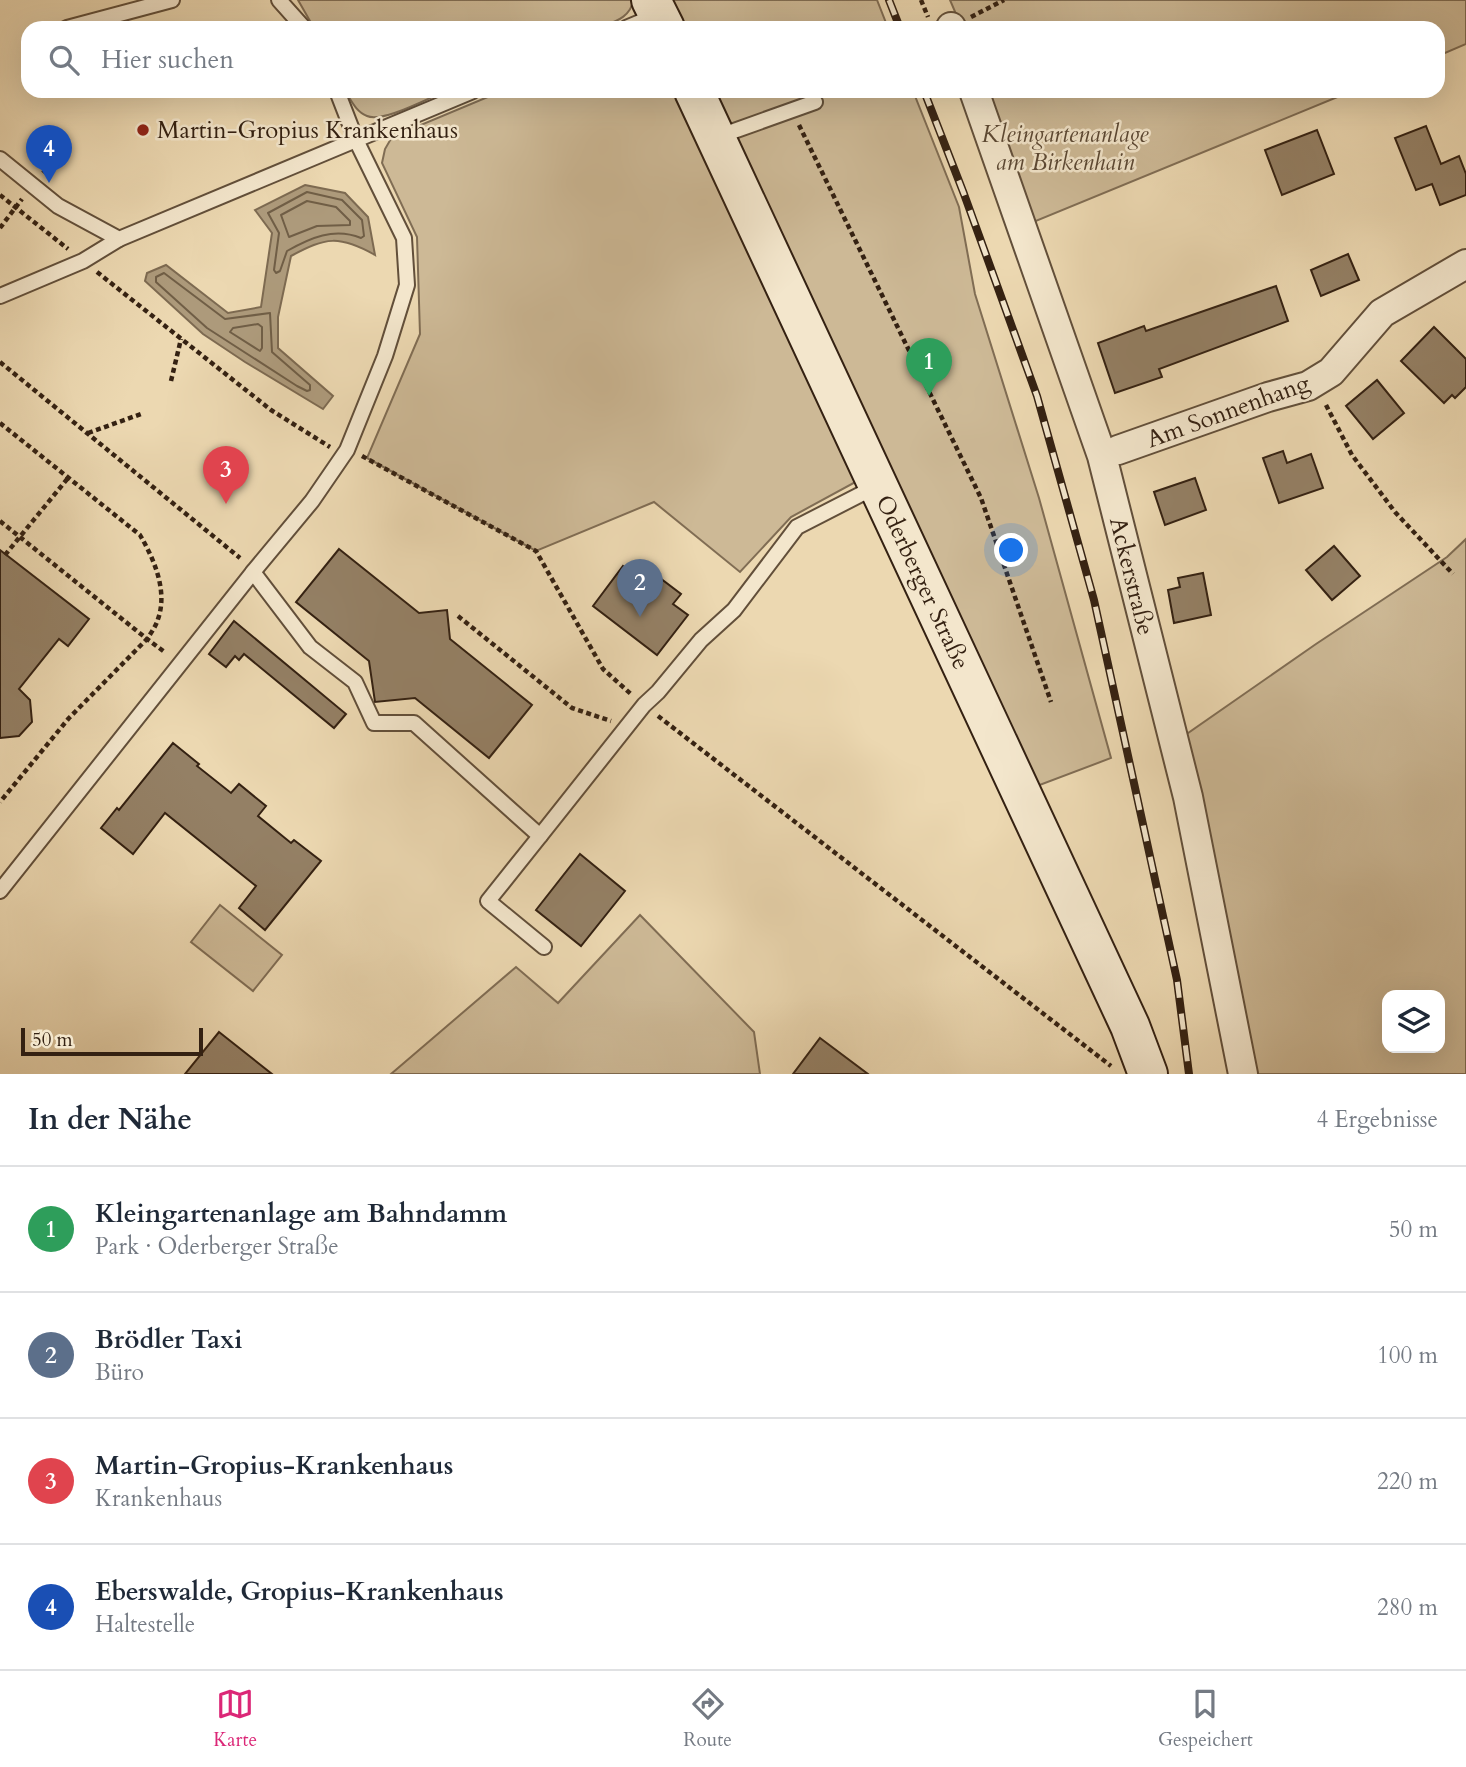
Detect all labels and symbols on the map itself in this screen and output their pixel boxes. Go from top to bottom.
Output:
place label: Martin-Gropius Krankenhaus [157,114,458,147]
park label: Kleingartenanlage am Birkenhain [981,118,1149,179]
marker: Martin-Gropius Krankenhaus [135,122,151,138]
pin: 4 [26,125,72,183]
pin: 1 [906,338,952,396]
street label: Am Sonnenhang [1142,366,1315,456]
pin: 3 [203,446,249,504]
street label: Oderberger Straße [868,490,977,675]
street label: Ackerstraße [1101,514,1162,639]
your location [994,533,1028,567]
pin: 2 [617,559,663,617]
scale bar [21,1025,203,1057]

